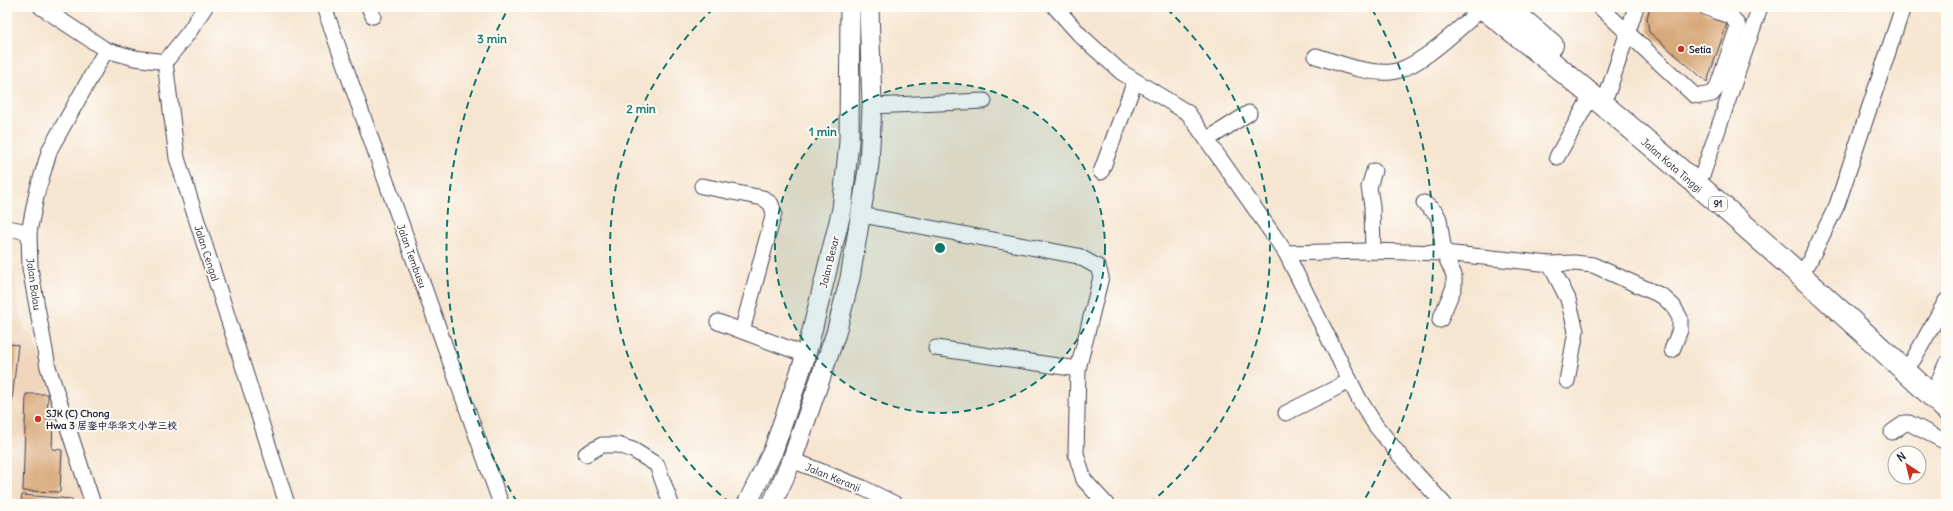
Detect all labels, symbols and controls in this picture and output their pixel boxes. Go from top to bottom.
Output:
text: 3 min [477,31,507,46]
place label: Setia [1689,43,1712,56]
marker: Setia [1676,44,1686,54]
text: 2 min [626,101,656,116]
text: 1 min [809,124,837,139]
street label: Jalan Kota Tinggi [1638,135,1705,195]
road number: 91 [1709,197,1727,211]
street label: Jalan Tembusu [394,222,429,290]
street label: Jalan Cengal [191,224,222,283]
street label: Jalan Besar [817,235,842,289]
centre of rings [933,241,947,255]
street label: Jalan Balau [23,257,44,311]
place label: SJK (C) Chong Hwa 3 居銮中华华文小学三校 [46,407,177,432]
marker: SJK (C) Chong Hwa 3 居銮中华华文小学三校 [33,414,43,424]
north arrow [1887,445,1927,485]
text: N [1894,449,1908,465]
street label: Jalan Keranji [803,461,862,494]

